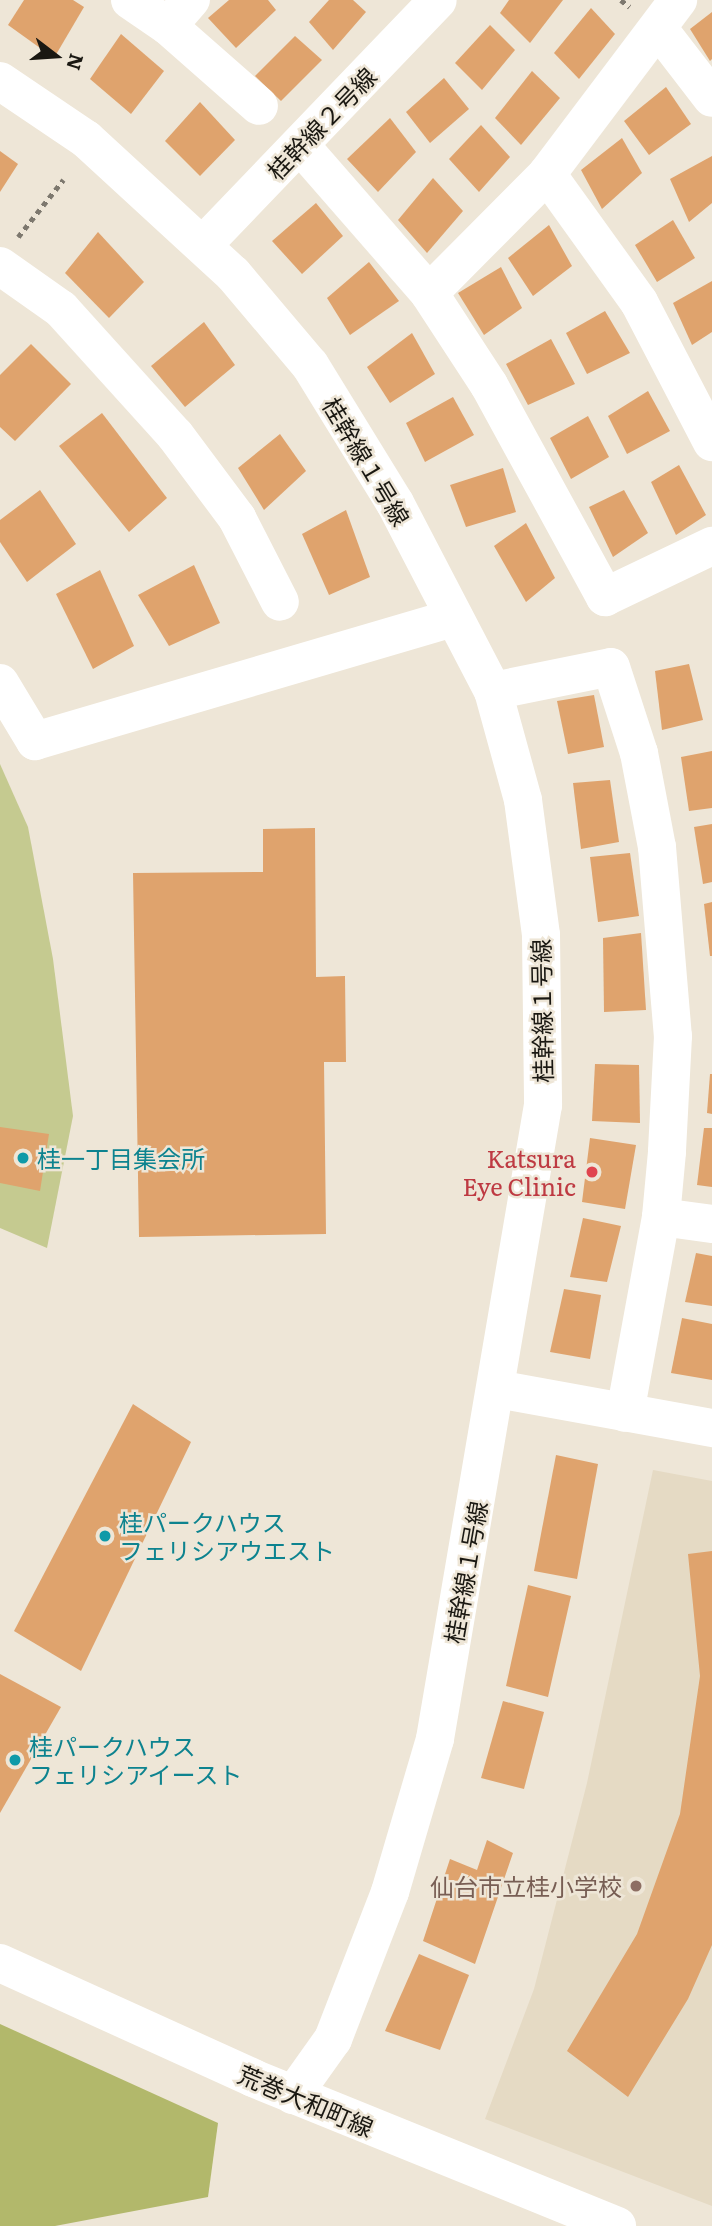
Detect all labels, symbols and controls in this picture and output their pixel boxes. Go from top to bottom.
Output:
north arrow [21,21,91,91]
text: N [60,50,92,74]
street label: 桂幹線２号線 [261,61,381,185]
street label: 桂幹線１号線 [318,392,416,530]
street label: 桂幹線１号線 [525,939,557,1083]
place label: 桂一丁目集会所 [37,1144,205,1172]
place label: Katsura Eye Clinic [462,1144,576,1200]
marker: 桂一丁目集会所 [15,1150,31,1166]
marker: Katsura Eye Clinic [582,1162,602,1182]
street label: 桂幹線１号線 [438,1499,492,1645]
place label: 桂パークハウス フェリシアウエスト [119,1508,335,1564]
marker: 桂パークハウス フェリシアウエスト [97,1528,113,1544]
place label: 桂パークハウス フェリシアイースト [29,1732,245,1788]
marker: 桂パークハウス フェリシアイースト [7,1752,23,1768]
place label: 仙台市立桂小学校 [430,1872,622,1900]
marker: 仙台市立桂小学校 [628,1878,644,1894]
street label: 荒巻大和町線 [234,2059,378,2141]

